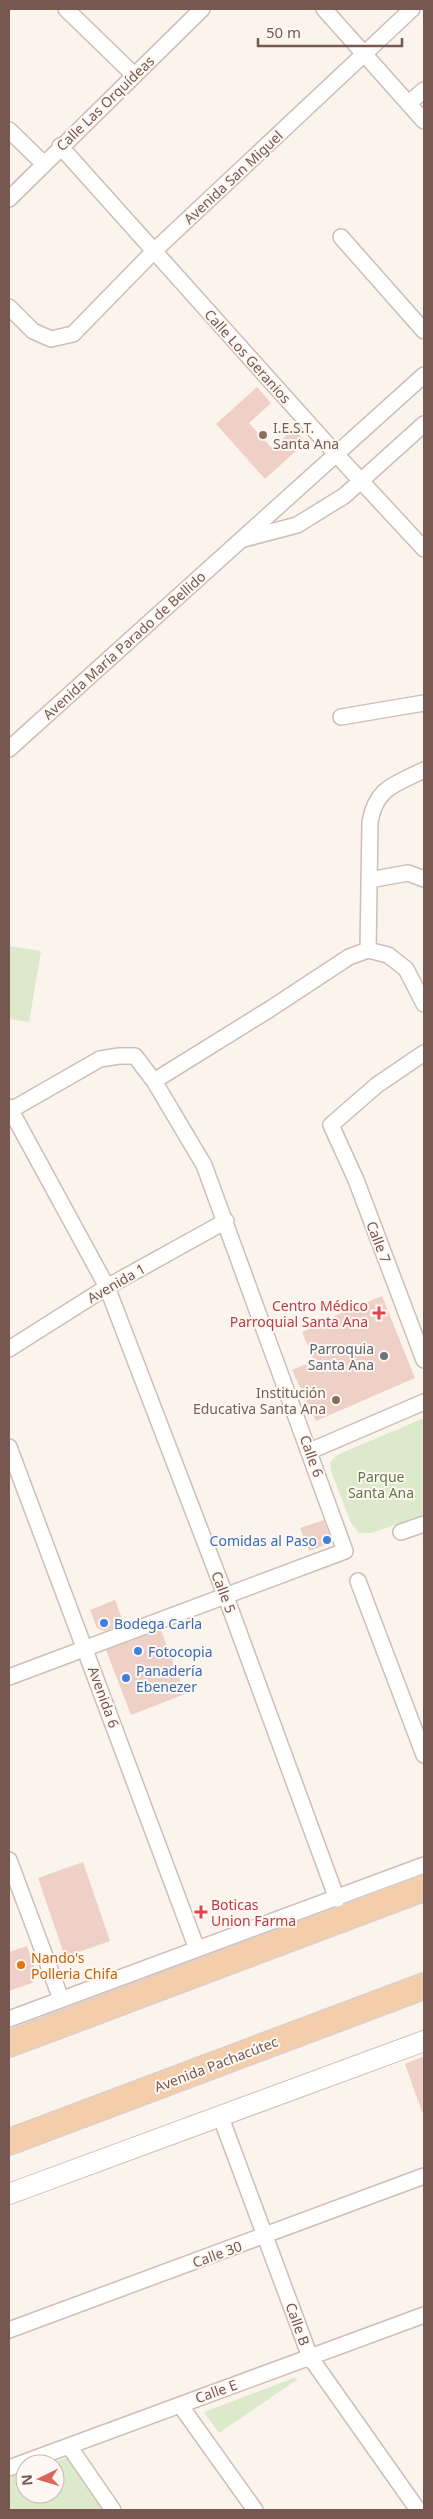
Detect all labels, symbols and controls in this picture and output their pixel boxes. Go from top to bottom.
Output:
scale bar [258,15,402,47]
text: 50 m [266,22,301,42]
street label: Calle Las Orquídeas [52,51,158,155]
street label: Avenida San Miguel [179,126,287,228]
street label: Calle Los Geranios [201,305,296,407]
place label: I.E.S.T. Santa Ana [273,418,339,453]
marker: I.E.S.T. Santa Ana [257,429,269,441]
street label: Avenida María Parado de Bellido [38,567,210,723]
street label: Calle 7 [362,1218,396,1266]
street label: Avenida 1 [83,1259,149,1307]
place label: Centro Médico Parroquial Santa Ana [230,1296,368,1331]
marker: Centro Médico Parroquial Santa Ana [372,1306,386,1320]
place label: Parroquia Santa Ana [308,1339,374,1374]
marker: Parroquia Santa Ana [378,1350,390,1362]
place label: Institución Educativa Santa Ana [193,1383,326,1418]
marker: Institución Educativa Santa Ana [330,1394,342,1406]
street label: Calle 6 [296,1432,328,1480]
park label: Parque Santa Ana [348,1467,414,1502]
place label: Comidas al Paso [210,1531,317,1550]
marker: Comidas al Paso [321,1534,333,1546]
street label: Calle 5 [207,1568,241,1616]
place label: Bodega Carla [114,1614,202,1633]
marker: Bodega Carla [98,1617,110,1629]
place label: Fotocopia [148,1642,213,1661]
marker: Fotocopia [132,1645,144,1657]
place label: Panadería Ebenezer [136,1661,203,1696]
street label: Avenida 6 [84,1664,124,1730]
marker: Panadería Ebenezer [120,1672,132,1684]
place label: Boticas Union Farma [211,1895,296,1930]
marker: Boticas Union Farma [195,1906,207,1918]
place label: Nando's Polleria Chifa [31,1948,118,1983]
marker: Nando's Polleria Chifa [15,1959,27,1971]
street label: Avenida Pachacútec [151,2032,281,2096]
street label: Calle 30 [190,2236,244,2272]
street label: Calle B [281,2300,315,2348]
street label: Calle E [192,2375,240,2407]
north arrow [15,2454,65,2504]
text: N [17,2474,37,2487]

